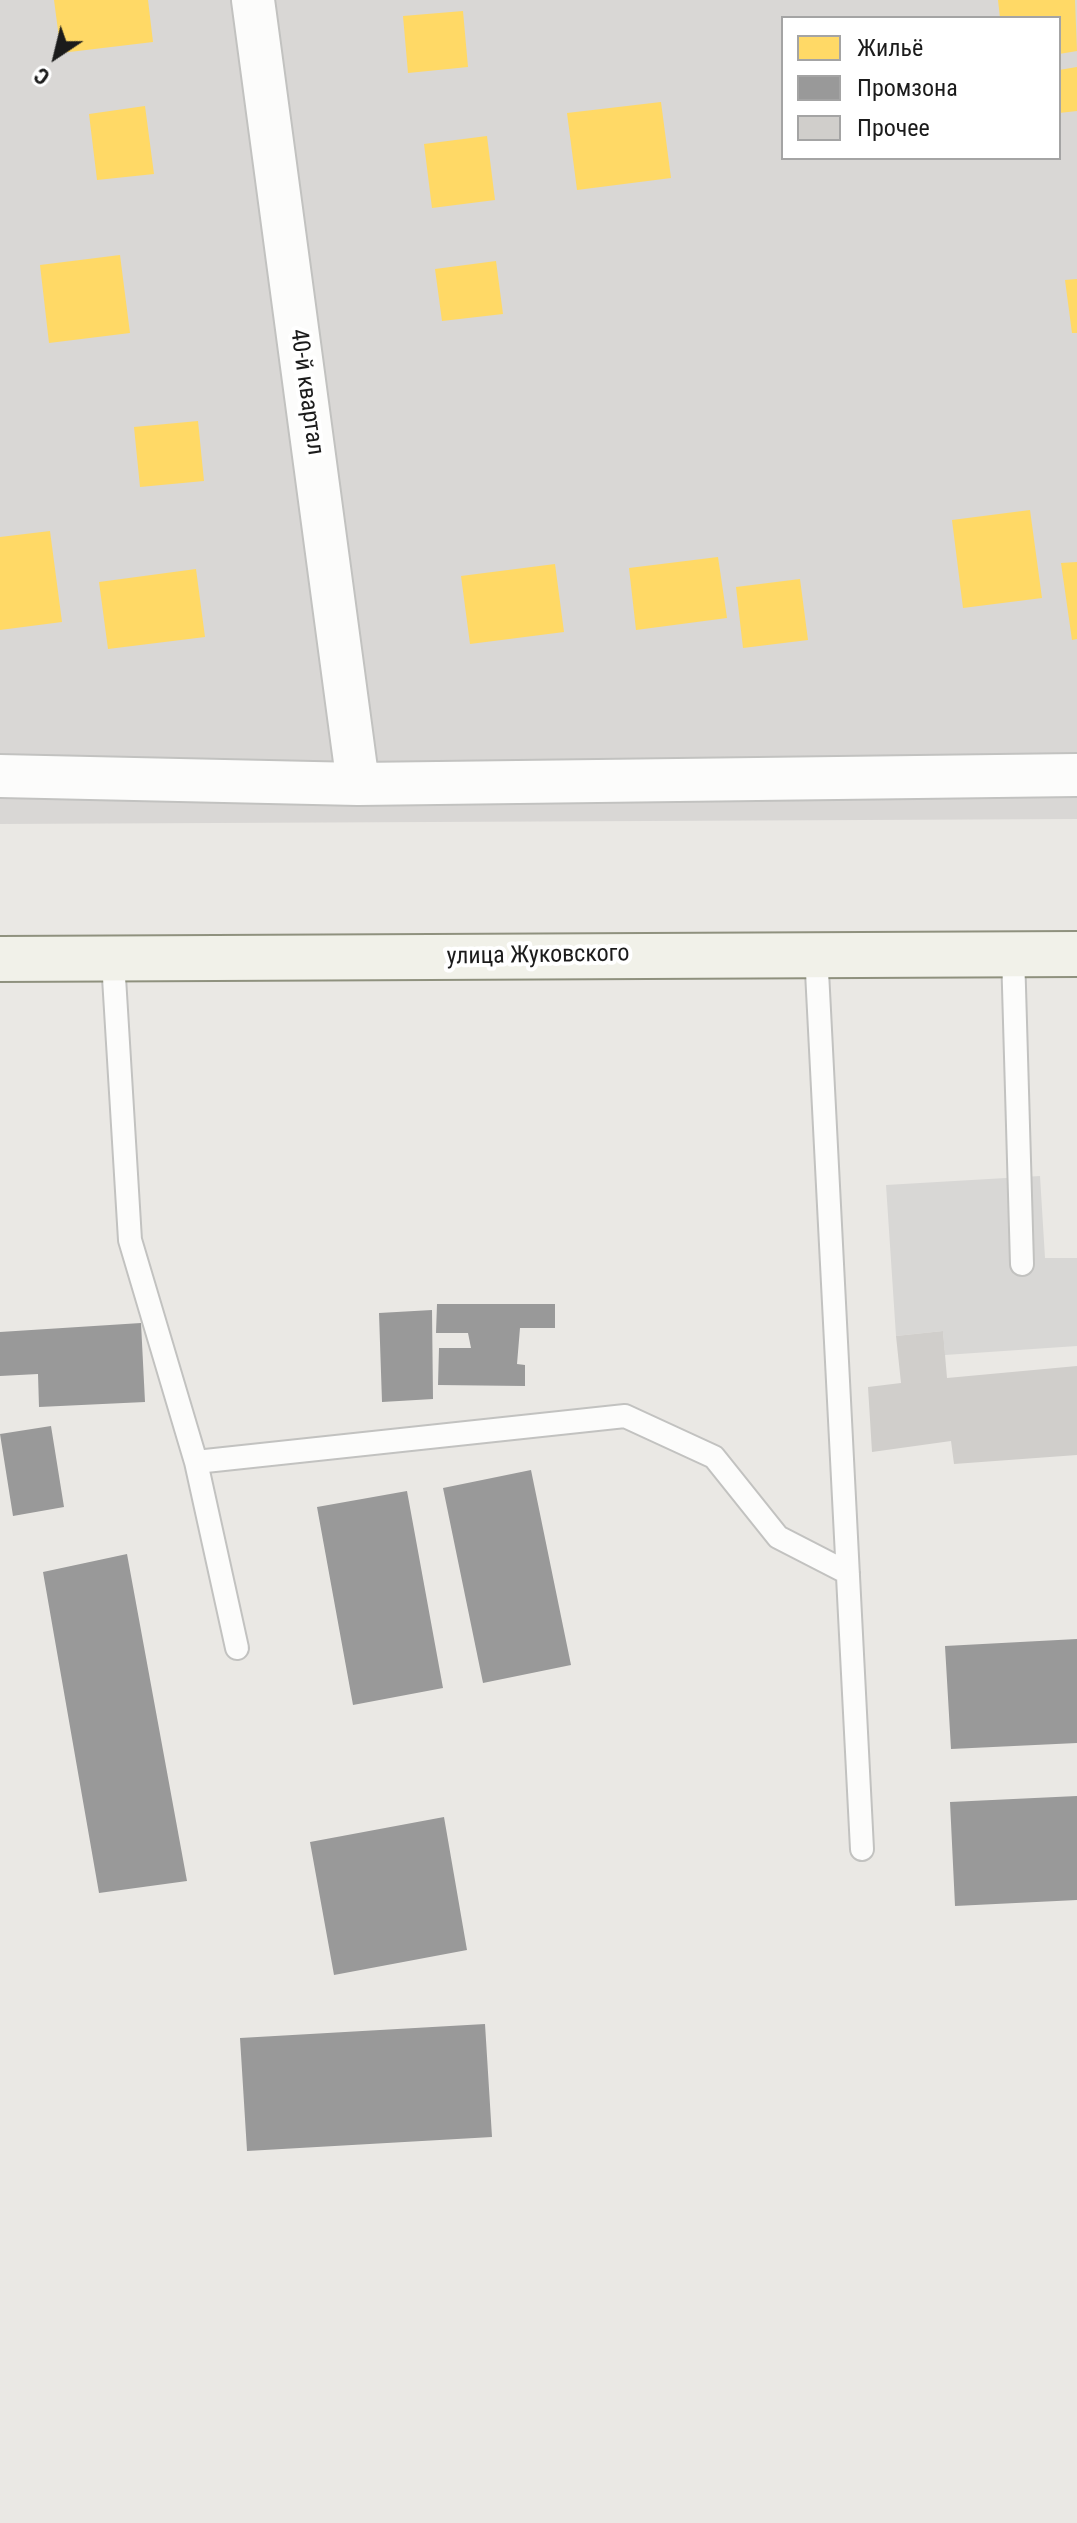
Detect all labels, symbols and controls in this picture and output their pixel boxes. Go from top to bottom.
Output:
north arrow [16,16,96,96]
legend [781,16,1061,160]
text: Жильё [857,34,923,62]
text: С [30,62,54,90]
text: Промзона [857,74,958,102]
text: Прочее [857,114,930,142]
street label: 40-й квартал [283,327,329,457]
street label: улица Жуковского [446,940,630,972]

